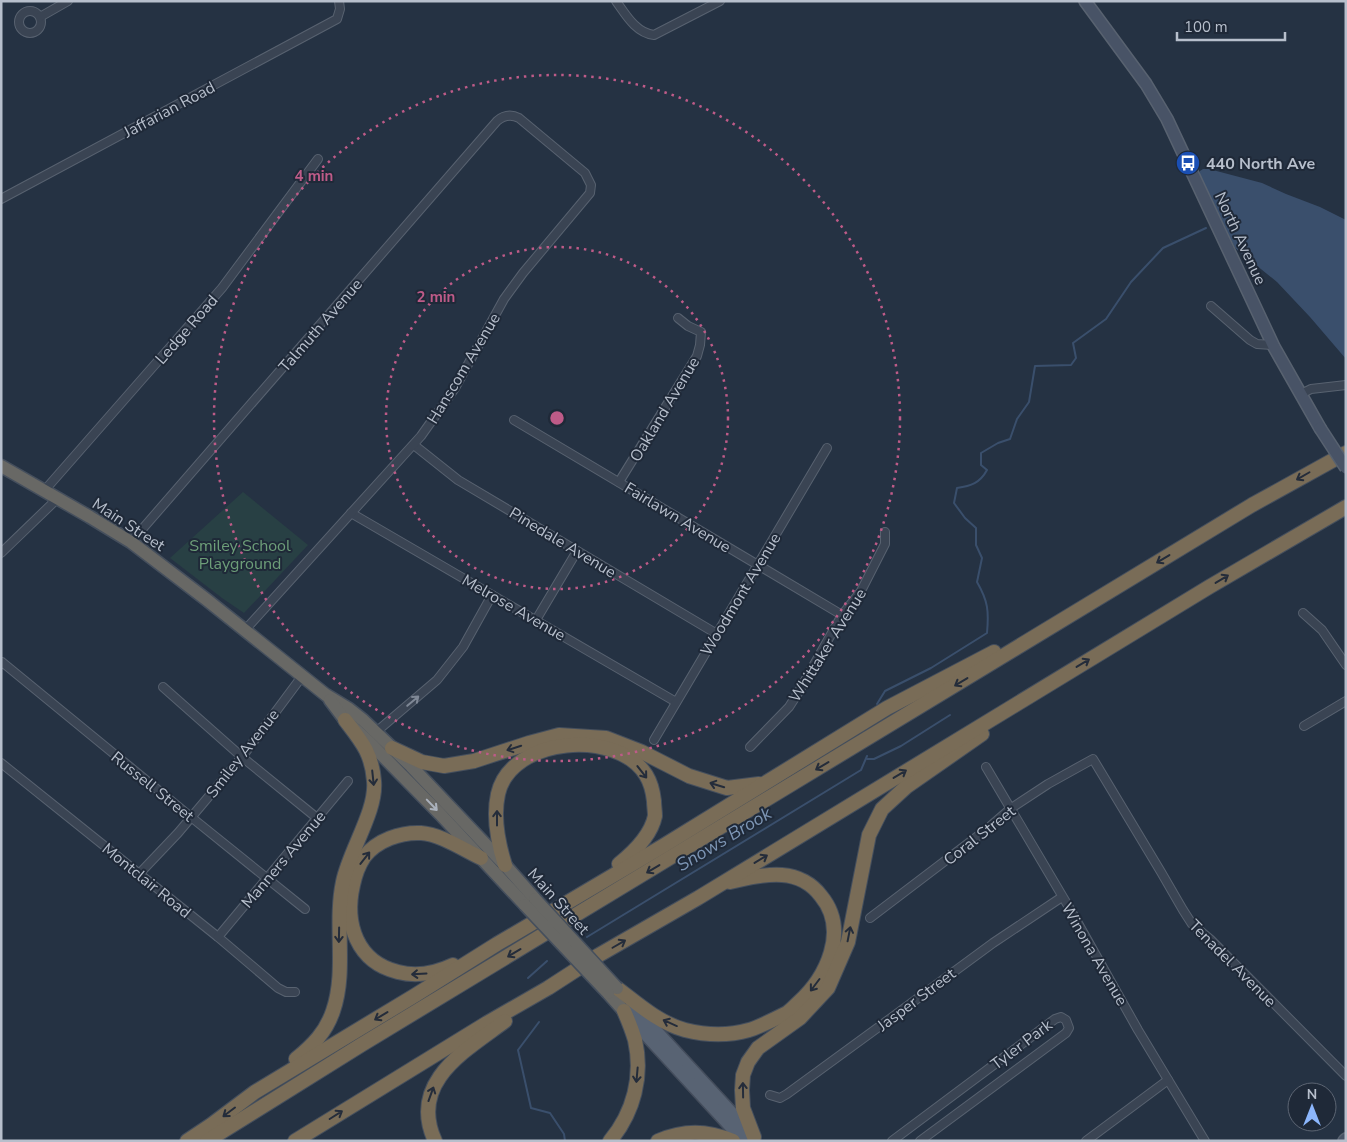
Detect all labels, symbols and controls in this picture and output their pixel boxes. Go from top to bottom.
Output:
scale bar [1177,10,1284,42]
text: 100 m [1184,17,1228,37]
street label: Jaffarian Road [119,77,219,144]
bus stop icon: 440 North Ave [1175,150,1201,176]
place label: 440 North Ave [1206,153,1316,175]
text: 4 min [295,166,333,186]
street label: North Avenue [1209,188,1271,288]
street label: Talmuth Avenue [274,274,368,377]
text: 2 min [417,287,455,307]
street label: Ledge Road [150,290,223,369]
street label: Hanscom Avenue [422,309,506,428]
street label: Oakland Avenue [625,353,705,466]
centre of rings [548,409,566,427]
one-way arrow [1296,472,1311,481]
street label: Fairlawn Avenue [620,477,735,558]
street label: Main Street [88,493,169,557]
street label: Pinedale Avenue [505,502,620,583]
street label: Woodmont Avenue [695,529,786,660]
park label: Smiley School Playground [189,535,291,575]
one-way arrow [1157,554,1171,564]
street label: Melrose Avenue [458,569,569,646]
one-way arrow [1215,573,1229,583]
street label: Whittaker Avenue [784,584,872,707]
one-way arrow [1076,657,1090,667]
one-way arrow [954,677,968,687]
one-way arrow [406,695,419,706]
street label: Smiley Avenue [201,705,284,803]
one-way arrow [506,744,522,753]
street label: Russell Street [106,747,199,827]
one-way arrow [815,762,829,772]
one-way arrow [637,765,648,778]
one-way arrow [892,769,906,779]
one-way arrow [369,770,378,786]
one-way arrow [709,779,725,789]
one-way arrow [426,799,438,812]
street label: Coral Street [939,800,1020,871]
water label: Snows Brook [672,801,777,877]
street label: Manners Avenue [237,806,331,913]
one-way arrow [492,810,502,826]
street label: Montclair Road [97,838,195,923]
one-way arrow [360,851,370,865]
one-way arrow [753,853,767,863]
street label: Main Street [522,864,594,940]
one-way arrow [646,864,660,874]
street label: Winona Avenue [1056,899,1133,1010]
street label: Tenadel Avenue [1184,915,1281,1012]
one-way arrow [334,926,344,943]
one-way arrow [845,926,854,942]
one-way arrow [612,938,626,948]
one-way arrow [507,948,521,958]
street label: Jasper Street [872,963,961,1037]
one-way arrow [411,969,427,978]
one-way arrow [810,978,821,991]
one-way arrow [374,1011,388,1021]
street label: Tyler Park [986,1014,1058,1075]
one-way arrow [663,1018,678,1028]
one-way arrow [633,1067,642,1083]
north arrow [1287,1082,1337,1132]
one-way arrow [738,1083,747,1099]
text: N [1307,1085,1317,1104]
one-way arrow [427,1087,436,1102]
one-way arrow [222,1107,236,1117]
one-way arrow [329,1110,343,1120]

